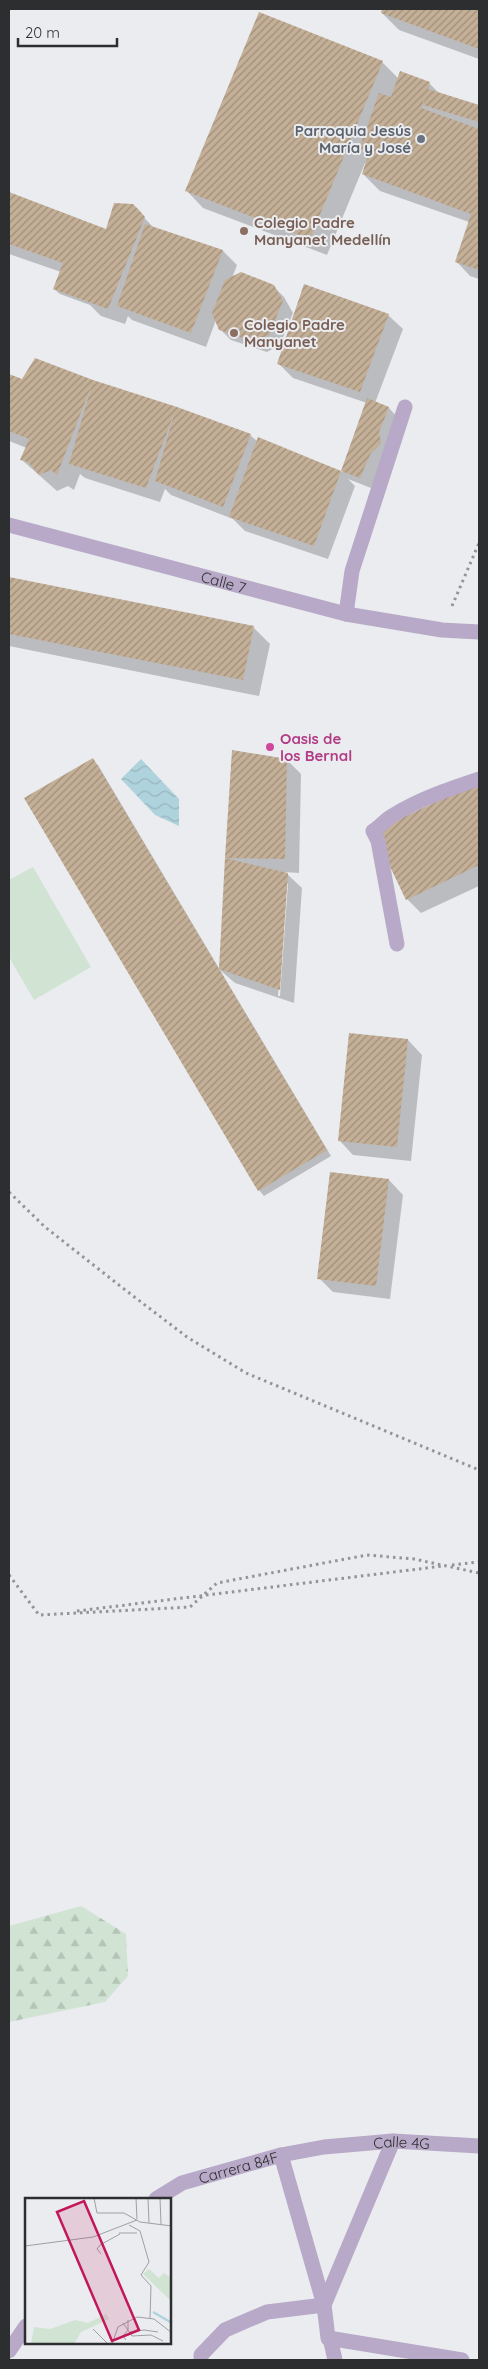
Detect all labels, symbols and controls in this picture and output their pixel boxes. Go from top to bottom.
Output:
scale bar [18,15,116,47]
text: 20 m [25,23,60,42]
place label: Parroquia Jesús María y José [295,121,411,157]
marker: Parroquia Jesús María y José [415,133,427,145]
place label: Colegio Padre Manyanet Medellín [254,213,391,249]
marker: Colegio Padre Manyanet Medellín [238,225,250,237]
place label: Colegio Padre Manyanet [244,315,345,351]
marker: Colegio Padre Manyanet [228,327,240,339]
street label: Calle 7 [199,567,249,597]
place label: Oasis de los Bernal [280,729,352,765]
marker: Oasis de los Bernal [264,741,276,753]
street label: Calle 4G [373,2131,430,2153]
street label: Carrera 84F [196,2147,280,2187]
inset map [25,2198,171,2344]

